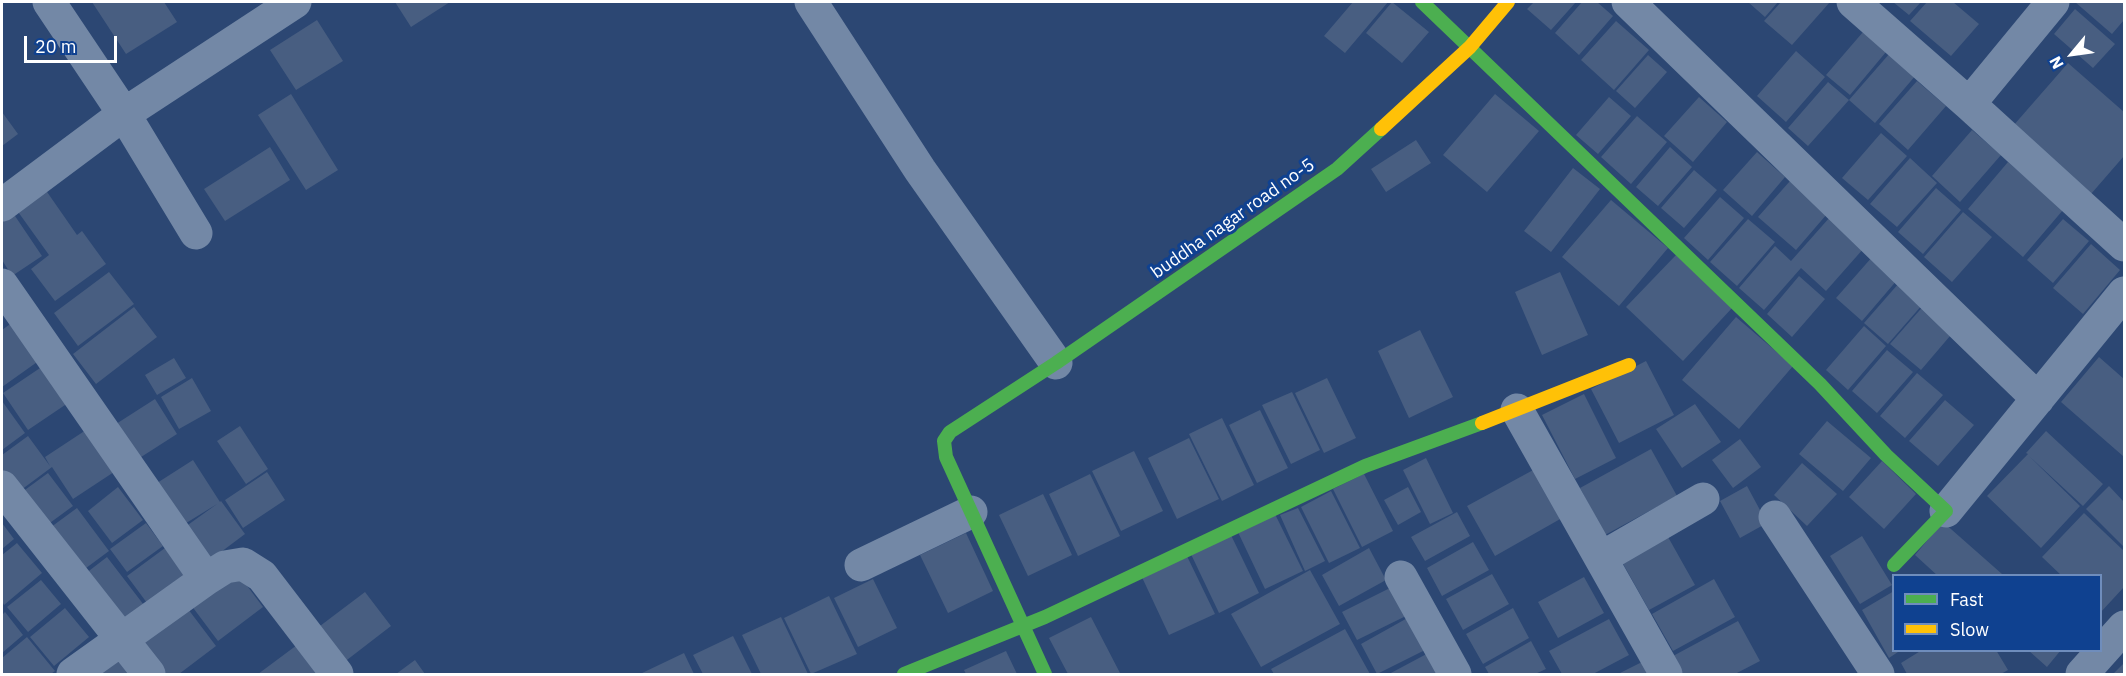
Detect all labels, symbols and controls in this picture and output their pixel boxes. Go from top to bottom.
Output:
scale bar [27,24,120,62]
north arrow [2042,24,2102,84]
text: 20 m [35,35,77,58]
text: N [2045,53,2068,73]
street label: buddha nagar road no-5 [1147,154,1319,284]
legend [1892,574,2102,652]
text: Fast [1950,588,1984,611]
text: Slow [1950,618,1989,641]

